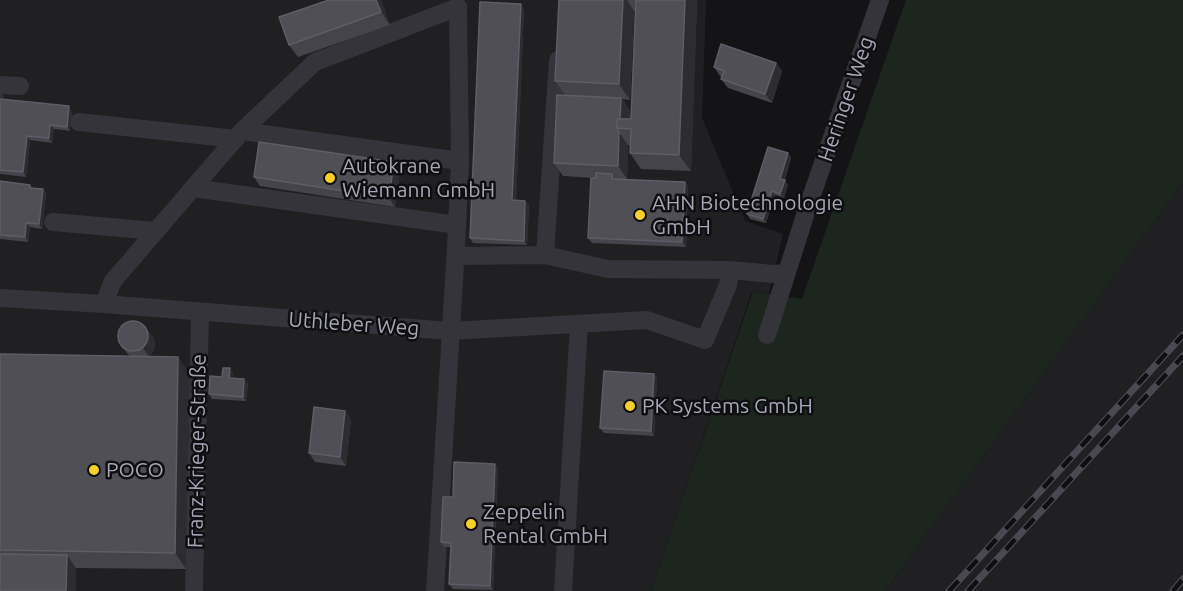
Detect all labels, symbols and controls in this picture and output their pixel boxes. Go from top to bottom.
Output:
street label: Heringer Weg [813,33,879,165]
place label: Autokrane Wiemann GmbH [342,153,495,203]
marker: Autokrane Wiemann GmbH [323,171,337,185]
place label: AHN Biotechnologie GmbH [652,190,843,240]
marker: AHN Biotechnologie GmbH [633,208,647,222]
street label: Uthleber Weg [288,307,420,341]
street label: Franz-Krieger-Straße [183,354,211,548]
place label: PK Systems GmbH [642,393,813,419]
marker: PK Systems GmbH [623,399,637,413]
place label: POCO [106,457,164,483]
marker: POCO [87,463,101,477]
place label: Zeppelin Rental GmbH [483,499,608,549]
marker: Zeppelin Rental GmbH [464,517,478,531]

